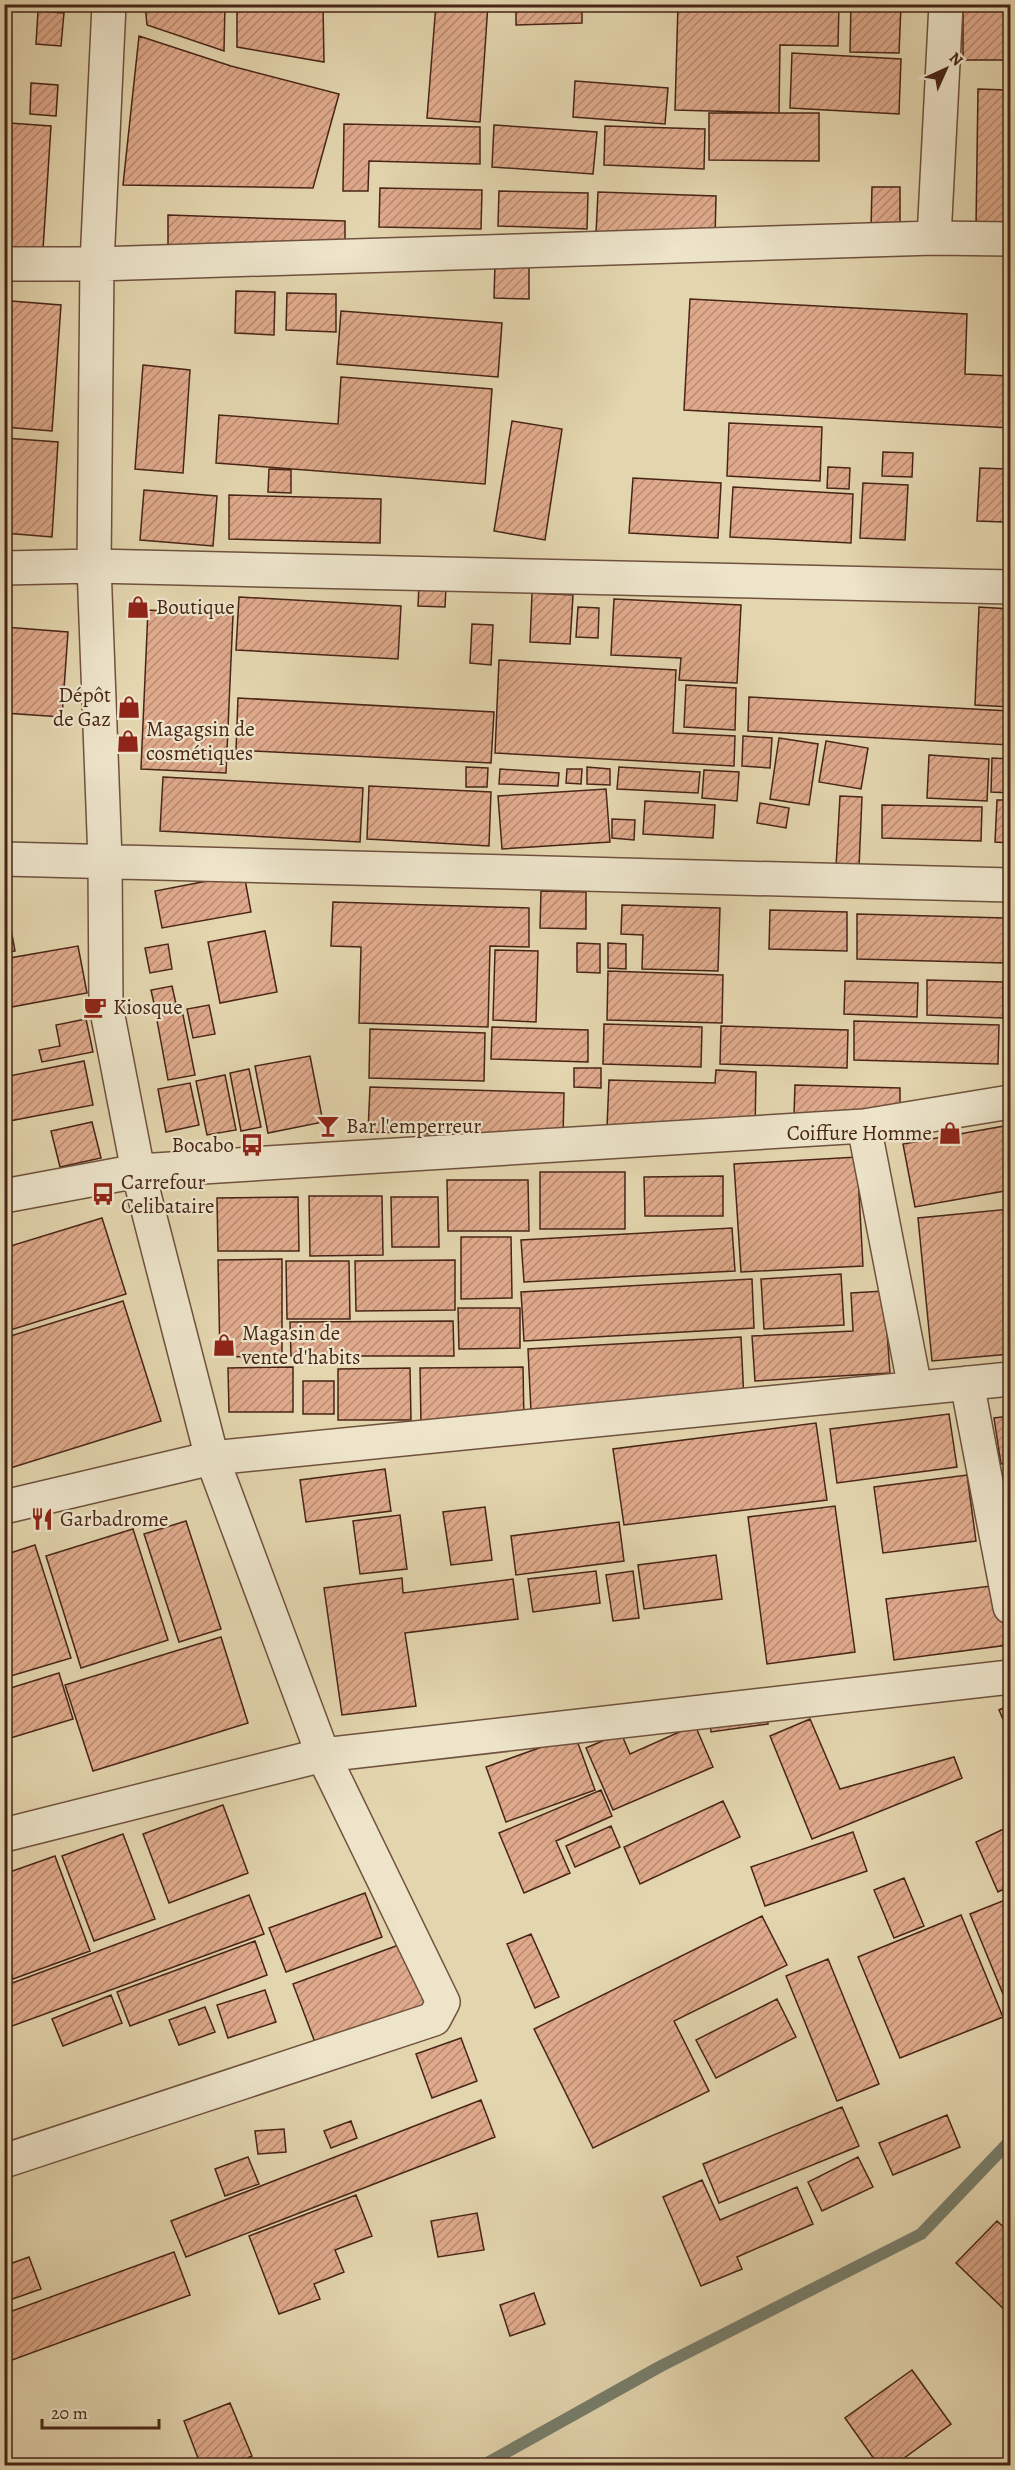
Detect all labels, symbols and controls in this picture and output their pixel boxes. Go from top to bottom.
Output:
north arrow [916,39,976,99]
text: N [944,47,968,71]
place label: Boutique [156,593,235,621]
shop icon: Boutique [125,594,151,620]
place label: Dépôt de Gaz [53,681,111,733]
shop icon: Dépôt de Gaz [116,694,142,720]
place label: Magagsin de cosmétiques [146,715,255,767]
shop icon: Magagsin de cosmétiques [115,728,141,754]
place label: Kiosque [113,993,183,1021]
cafe icon: Kiosque [82,994,108,1020]
place label: Bar l'emperreur [346,1112,481,1140]
bar icon: Bar l'emperreur [315,1113,341,1139]
place label: Coiffure Homme [787,1119,932,1147]
shop icon: Coiffure Homme [937,1120,963,1146]
place label: Bocabo [172,1131,234,1159]
bus stop icon: Bocabo [239,1132,265,1158]
place label: Carrefour Celibataire [121,1168,215,1220]
bus stop icon: Carrefour Celibataire [90,1181,116,1207]
place label: Magasin de vente d'habits [241,1319,360,1371]
shop icon: Magasin de vente d'habits [211,1332,237,1358]
place label: Garbadrome [60,1505,169,1533]
restaurant icon: Garbadrome [29,1506,55,1532]
scale bar [42,2392,159,2430]
text: 20 m [51,2401,88,2425]

